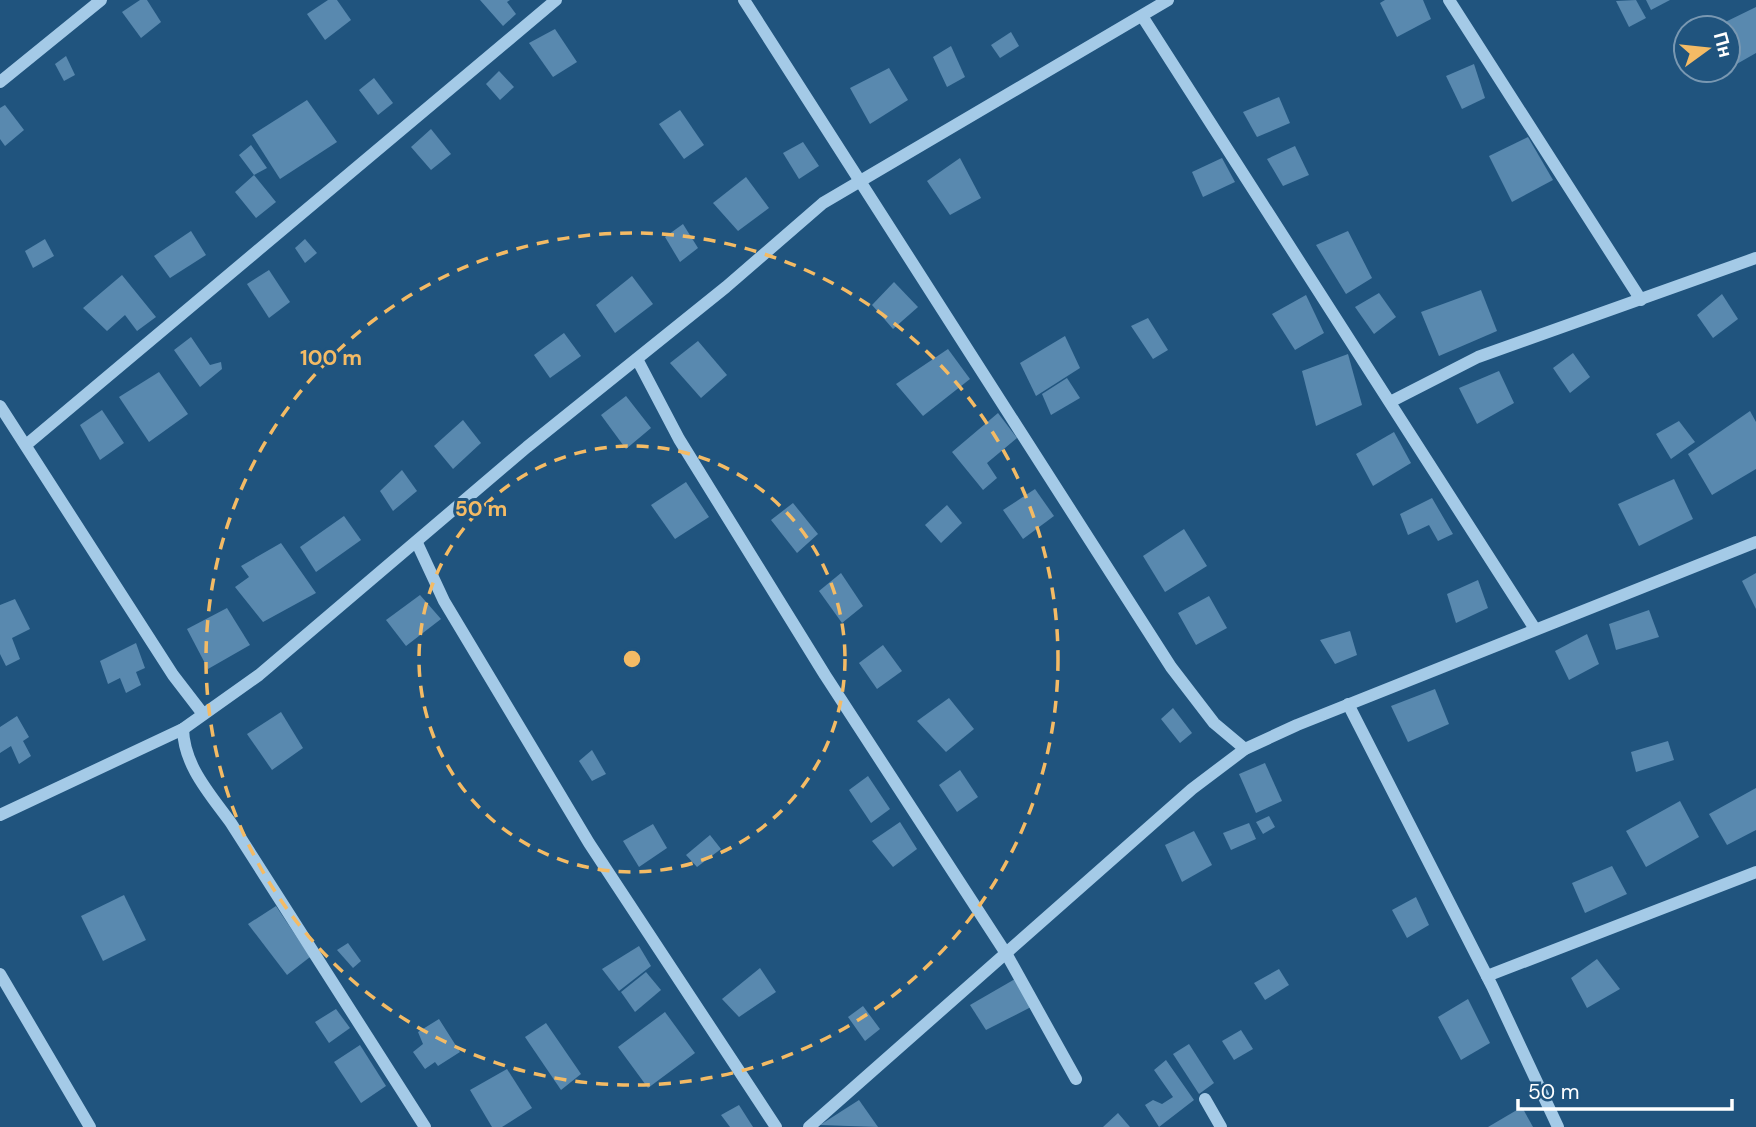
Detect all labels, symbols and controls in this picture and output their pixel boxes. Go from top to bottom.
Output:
north arrow [1672,14,1742,84]
text: Пн [1708,29,1738,60]
text: 100 m [300,344,362,372]
text: 50 m [455,495,507,523]
centre of rings [620,647,644,671]
scale bar [1518,1068,1732,1112]
text: 50 m [1528,1078,1579,1106]

